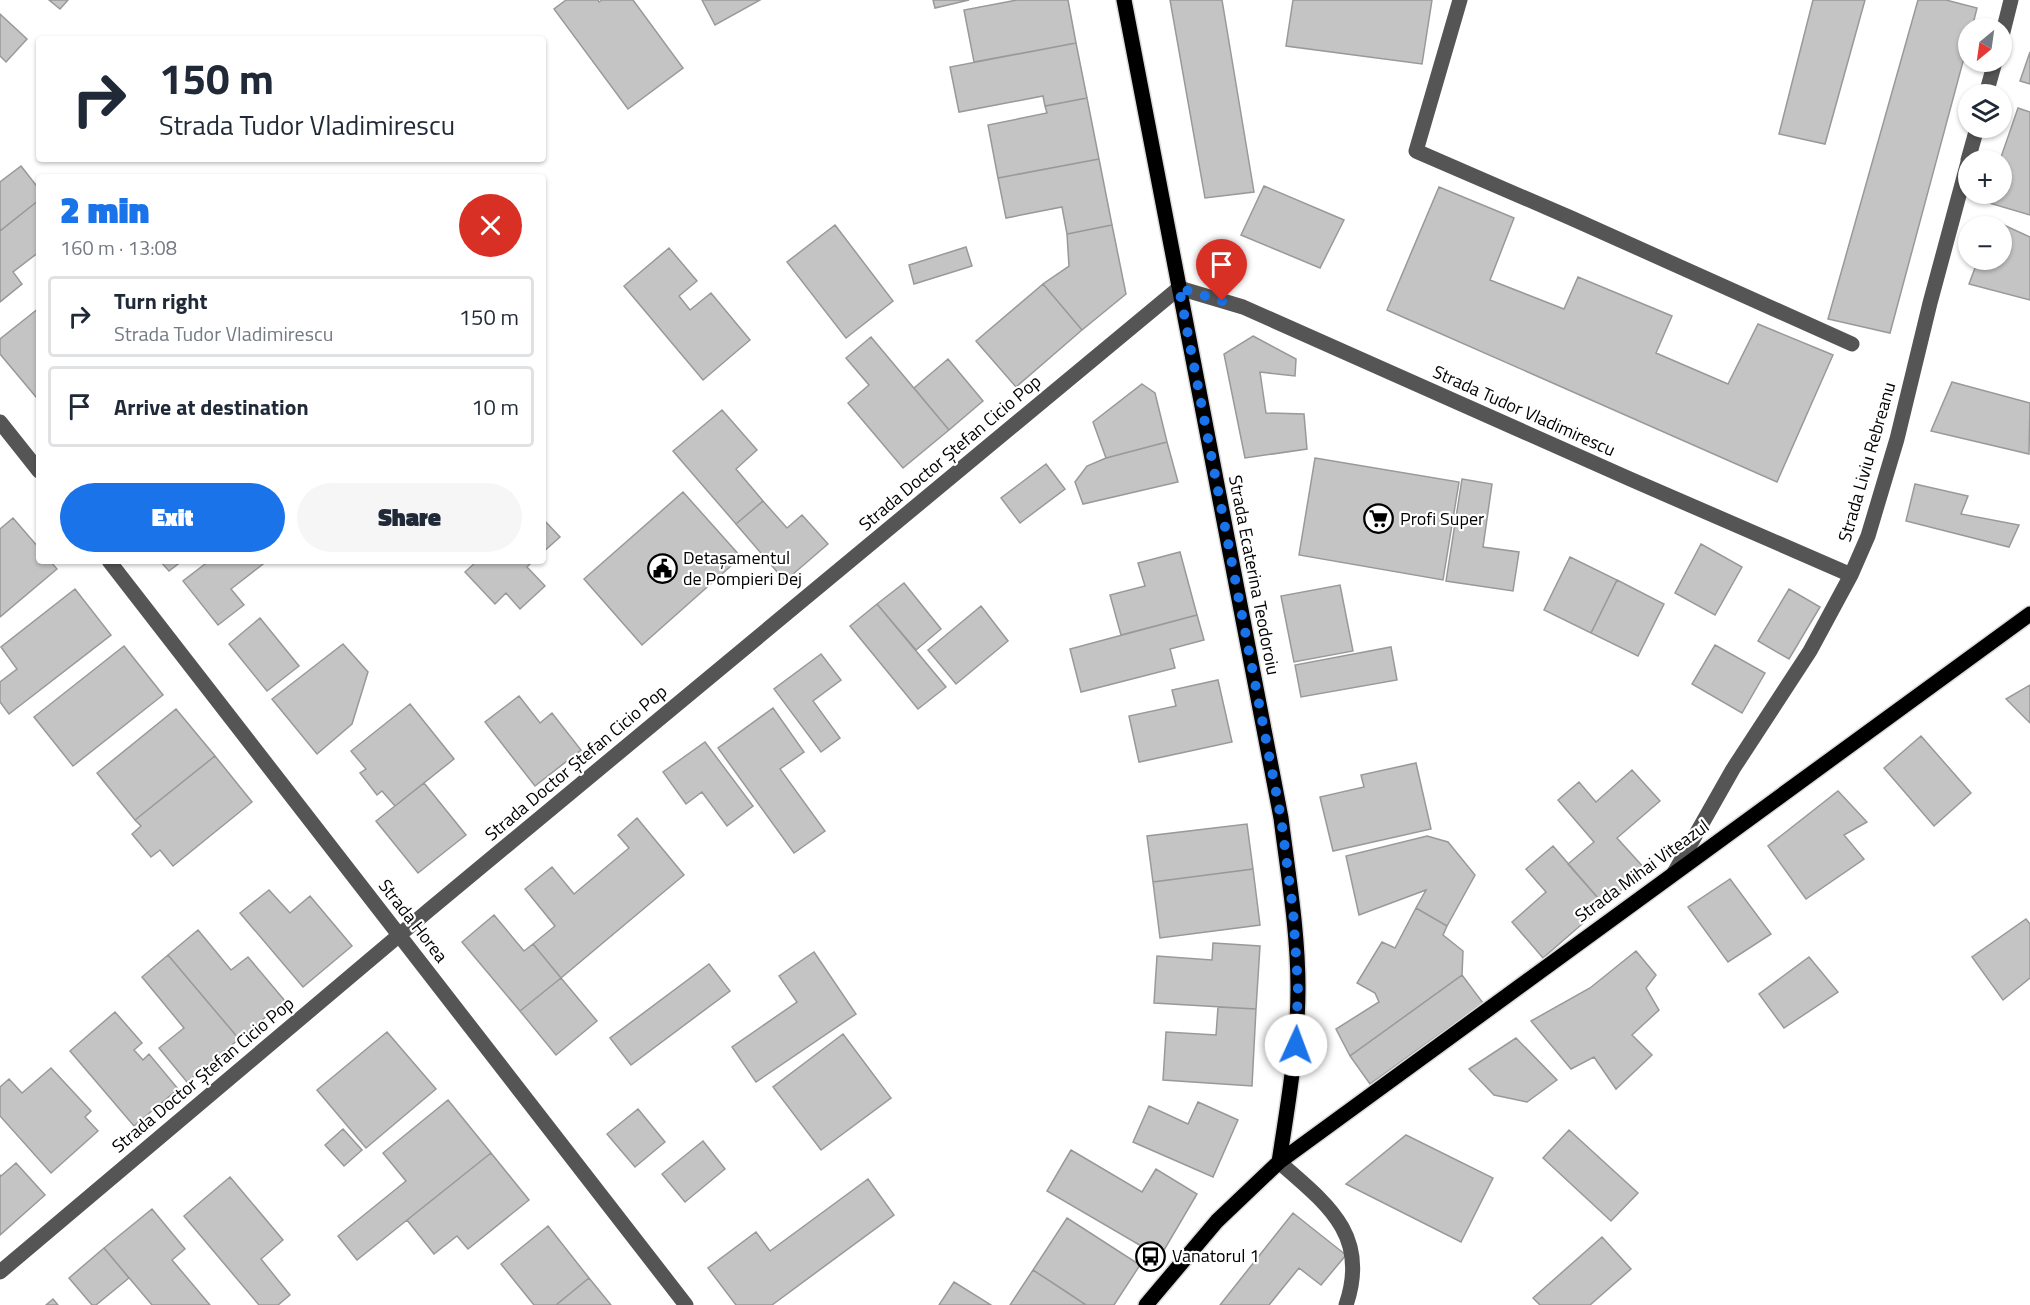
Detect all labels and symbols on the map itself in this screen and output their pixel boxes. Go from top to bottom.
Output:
north arrow [1958,18,2012,72]
pin [1196,239,1247,301]
street label: Strada Tudor Vladimirescu [1429,358,1620,463]
street label: Strada Doctor Ștefan Cicio Pop [853,368,1047,537]
street label: Strada Liviu Rebreanu [1831,379,1902,545]
street label: Strada Ecaterina Teodoroiu [1222,473,1287,677]
supermarket icon: Profi Super [1363,503,1395,535]
place label: Profi Super [1400,505,1484,532]
place label: Detașamentul de Pompieri Dej [683,544,802,592]
public building icon: Detașamentul de Pompieri Dej [646,552,678,584]
street label: Strada Doctor Ștefan Cicio Pop [479,678,673,847]
street label: Strada Mihai Viteazul [1569,813,1714,929]
street label: Strada Horea [372,873,455,968]
street label: Strada Doctor Ștefan Cicio Pop [106,990,300,1159]
position arrow [1264,1013,1328,1077]
bus stop icon: Vanatorul 1 [1135,1240,1167,1272]
place label: Vanatorul 1 [1172,1242,1260,1269]

